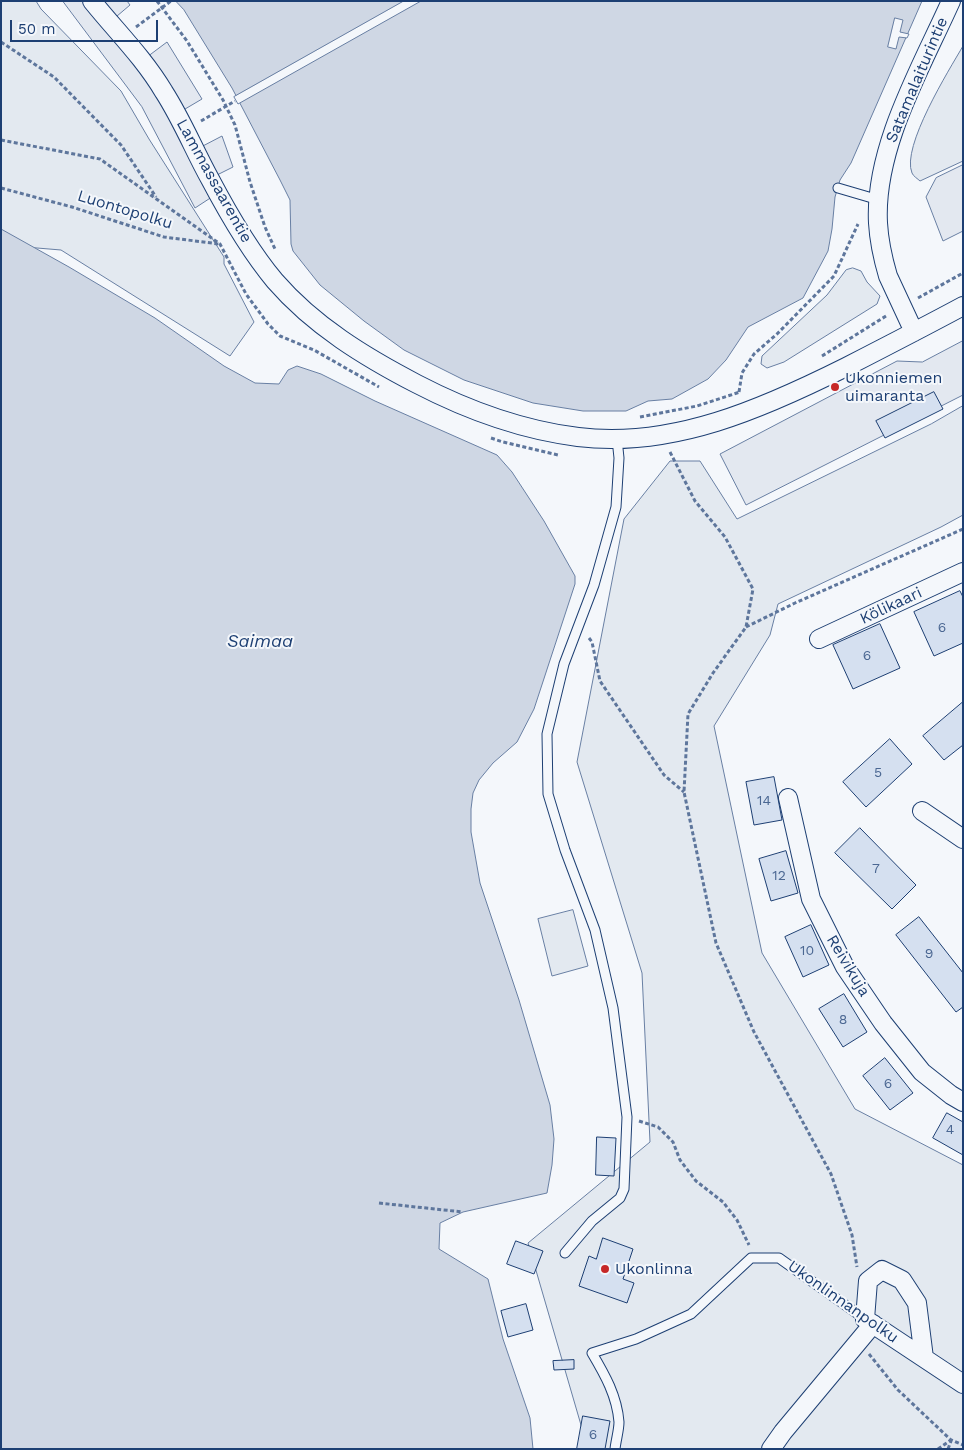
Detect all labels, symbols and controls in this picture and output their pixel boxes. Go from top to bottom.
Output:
scale bar [12,10,160,42]
street label: Satamalaiturintie [882,14,952,146]
text: 50 m [18,20,55,38]
street label: Lammassaarentie [172,116,256,246]
street label: Luontopolku [75,186,175,234]
place label: Ukonniemen uimaranta [845,368,942,406]
marker: Ukonniemen uimaranta [829,381,841,393]
street label: Kölikaari [857,583,925,629]
house number: 6 [938,620,946,636]
water label: Saimaa [227,631,293,653]
house number: 6 [863,648,871,664]
house number: 5 [874,765,882,781]
house number: 14 [757,793,771,809]
house number: 7 [872,861,880,877]
house number: 12 [772,868,786,884]
street label: Reivikuja [822,932,874,1000]
house number: 10 [800,943,814,959]
house number: 9 [925,946,933,962]
house number: 8 [839,1012,847,1028]
house number: 6 [884,1076,892,1092]
house number: 4 [946,1122,954,1138]
street label: Ukonlinnanpolku [784,1257,902,1347]
place label: Ukonlinna [615,1259,693,1279]
marker: Ukonlinna [599,1263,611,1275]
house number: 6 [589,1427,597,1443]

